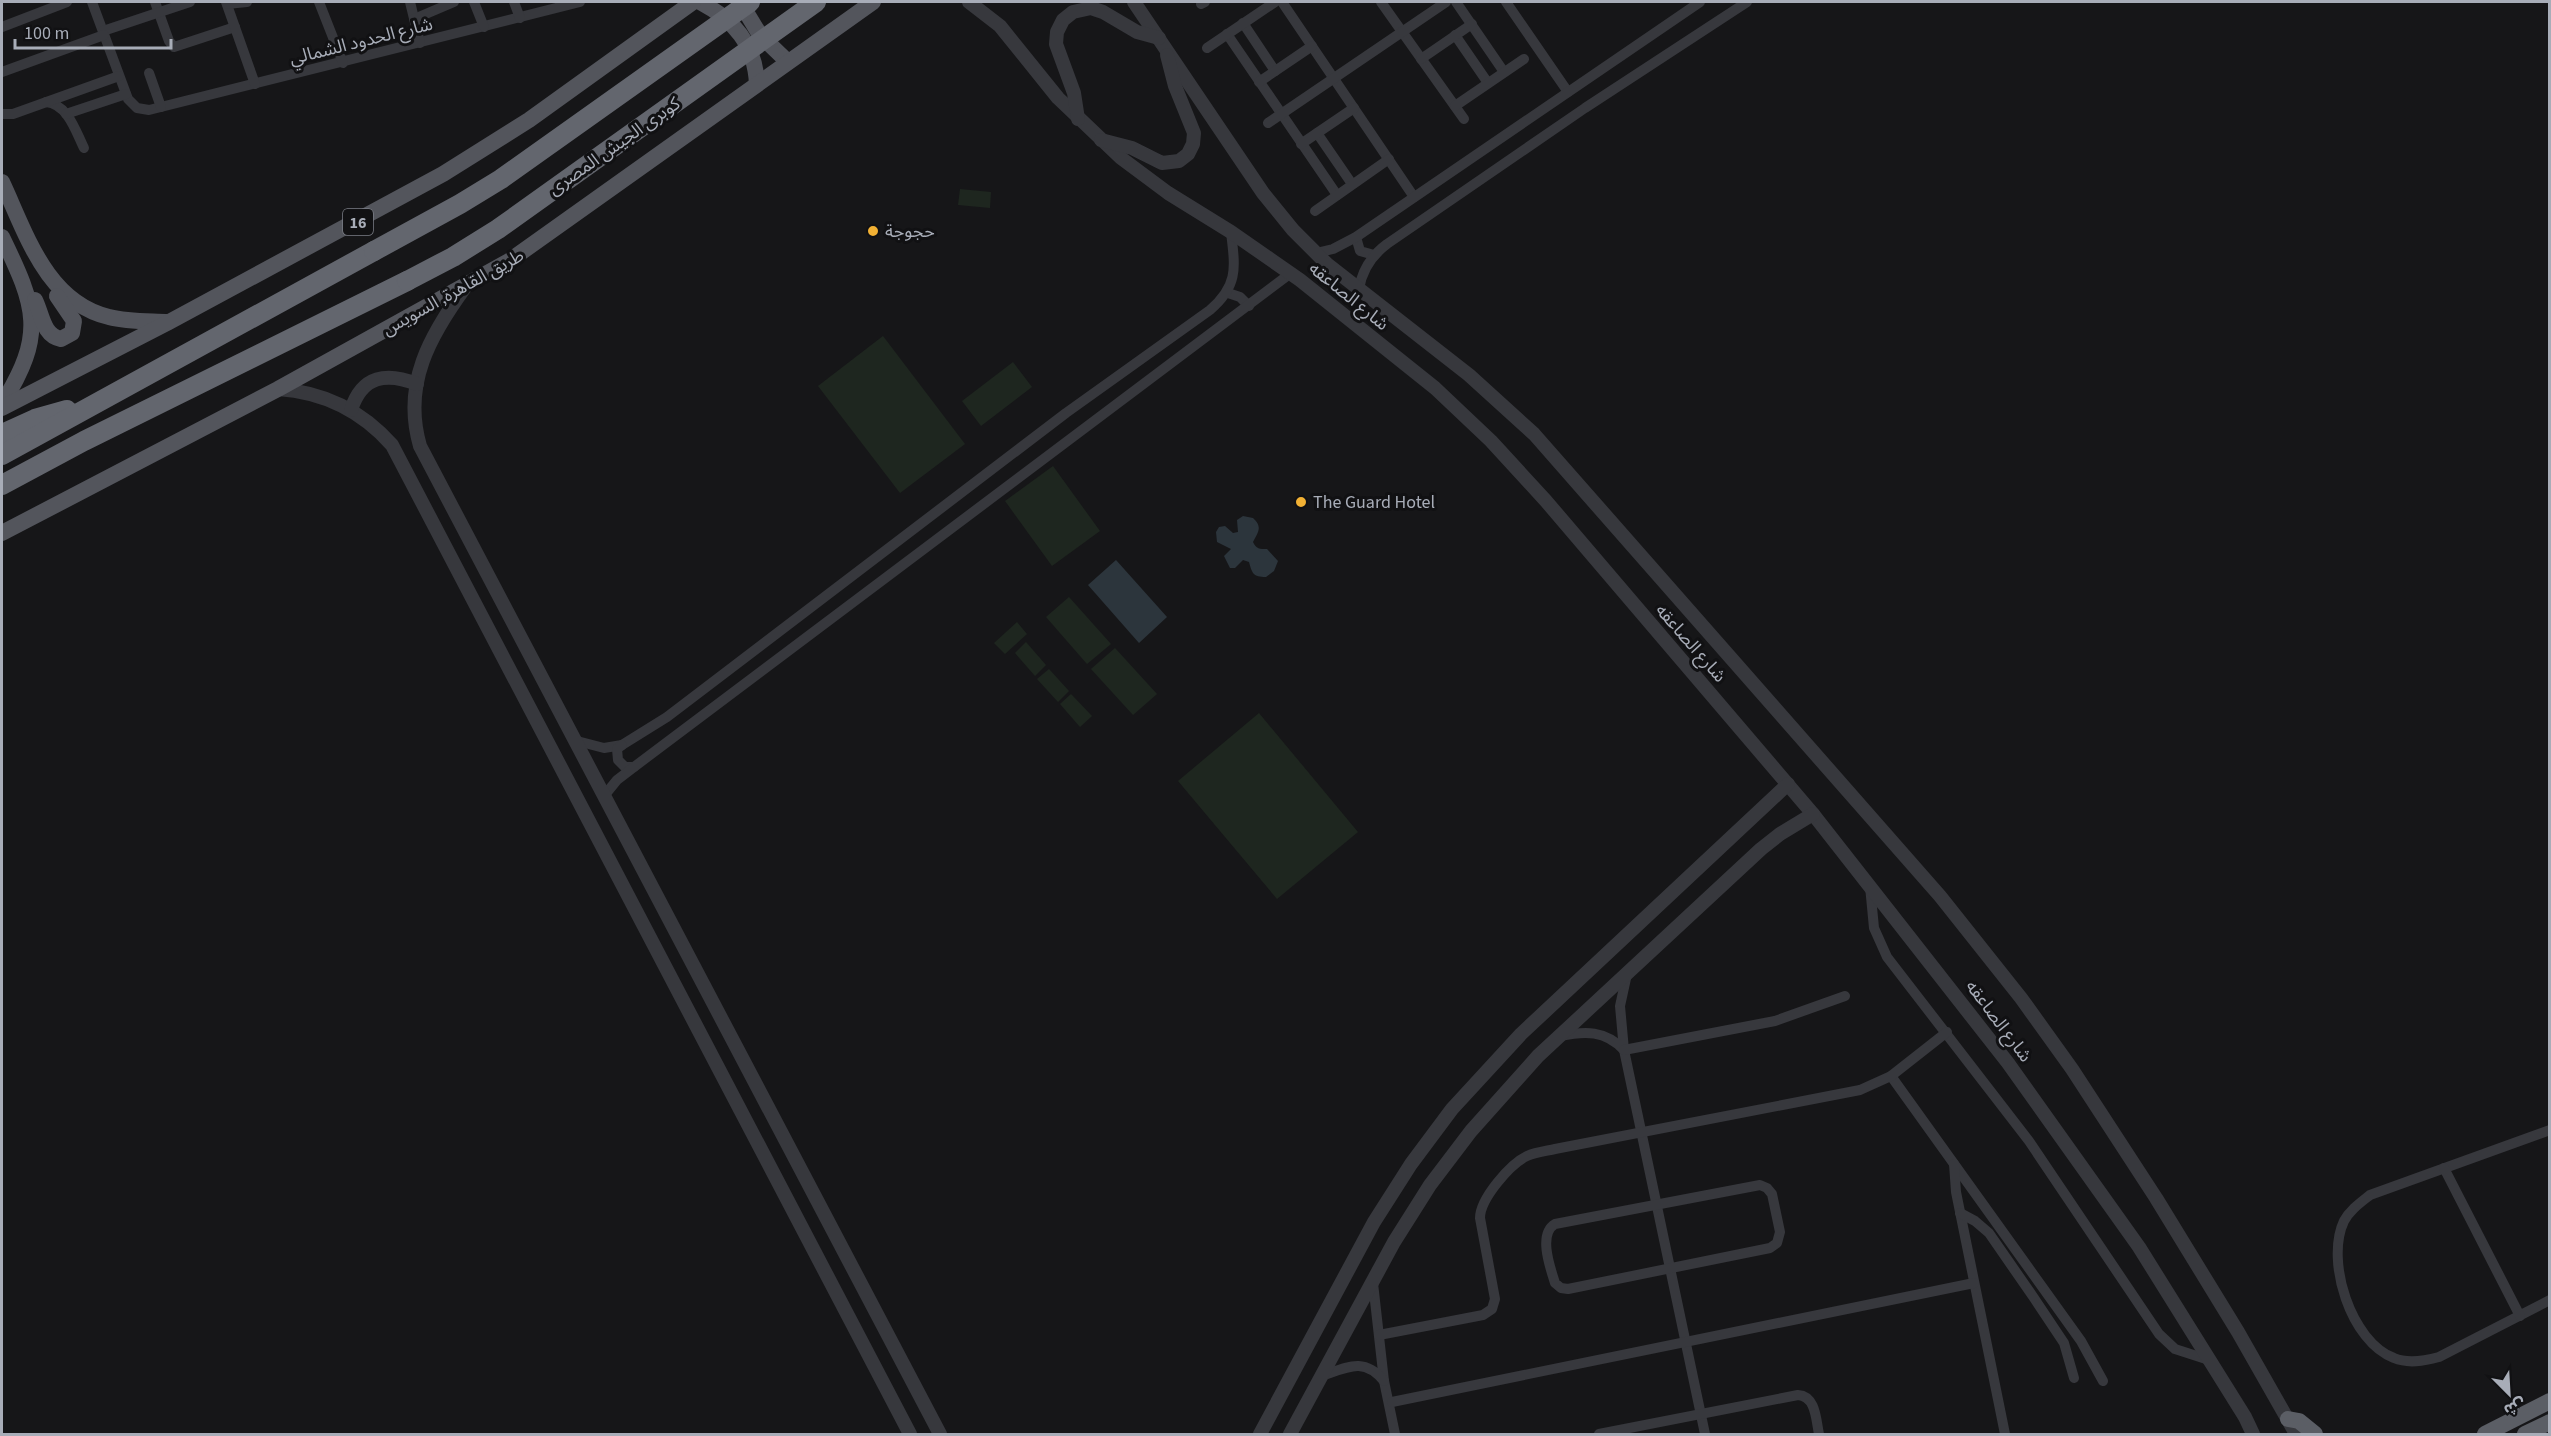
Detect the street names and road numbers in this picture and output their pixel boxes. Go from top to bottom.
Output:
street label: شارع الحدود الشمالي [287,12,436,72]
street label: كوبرى الجيش المصرى [543,91,686,201]
road number: 16 [343,209,373,235]
street label: طريق القاهرة, السويس [378,243,529,342]
street label: شارع الصاعقه [1303,256,1394,337]
street label: شارع الصاعقه [1649,599,1732,689]
street label: شارع الصاعقه [1959,975,2038,1068]

